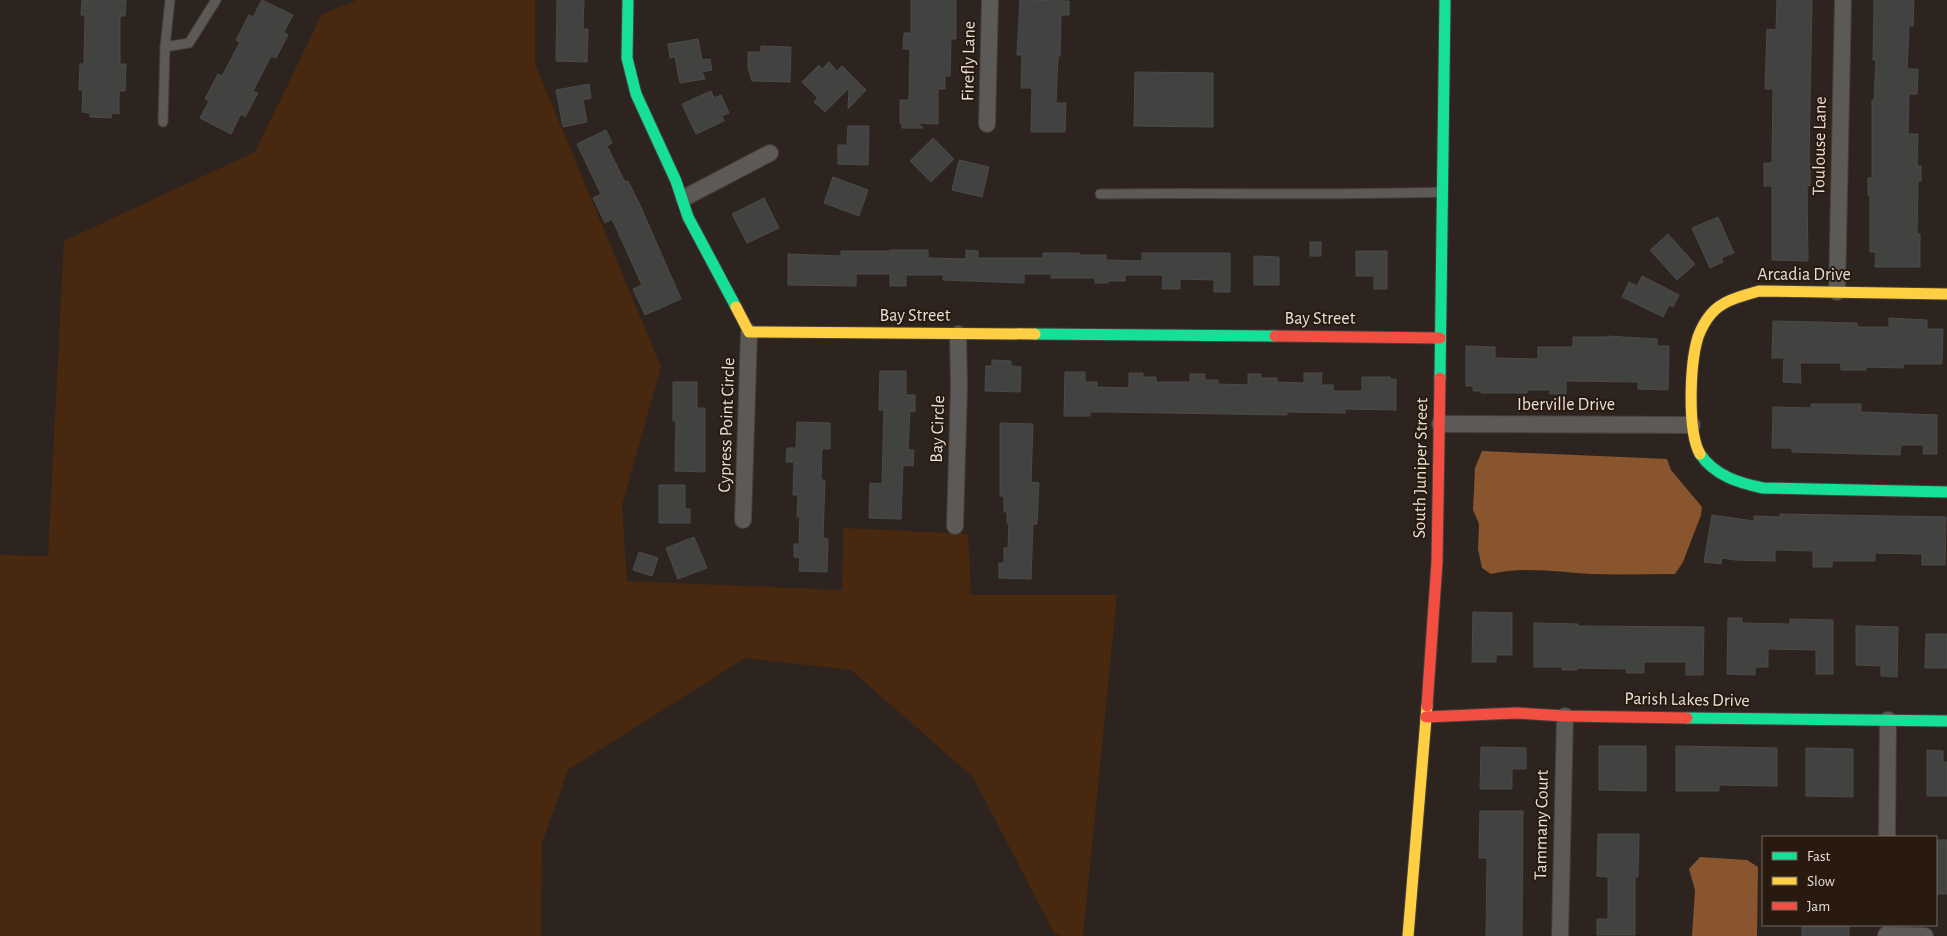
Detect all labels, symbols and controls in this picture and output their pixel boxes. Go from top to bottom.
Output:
street label: Firefly Lane [959,21,979,101]
street label: Toulouse Lane [1810,96,1830,196]
street label: Arcadia Drive [1757,266,1851,284]
street label: Bay Street [880,307,951,325]
street label: Bay Street [1285,310,1356,328]
street label: Cypress Point Circle [716,357,738,493]
street label: Bay Circle [928,395,948,463]
street label: Iberville Drive [1517,396,1615,414]
street label: South Juniper Street [1411,397,1431,539]
street label: Parish Lakes Drive [1624,690,1750,710]
street label: Tammany Court [1532,769,1552,880]
legend [1762,836,1937,926]
text: Fast [1807,849,1831,864]
text: Slow [1807,874,1835,889]
text: Jam [1807,899,1830,914]

